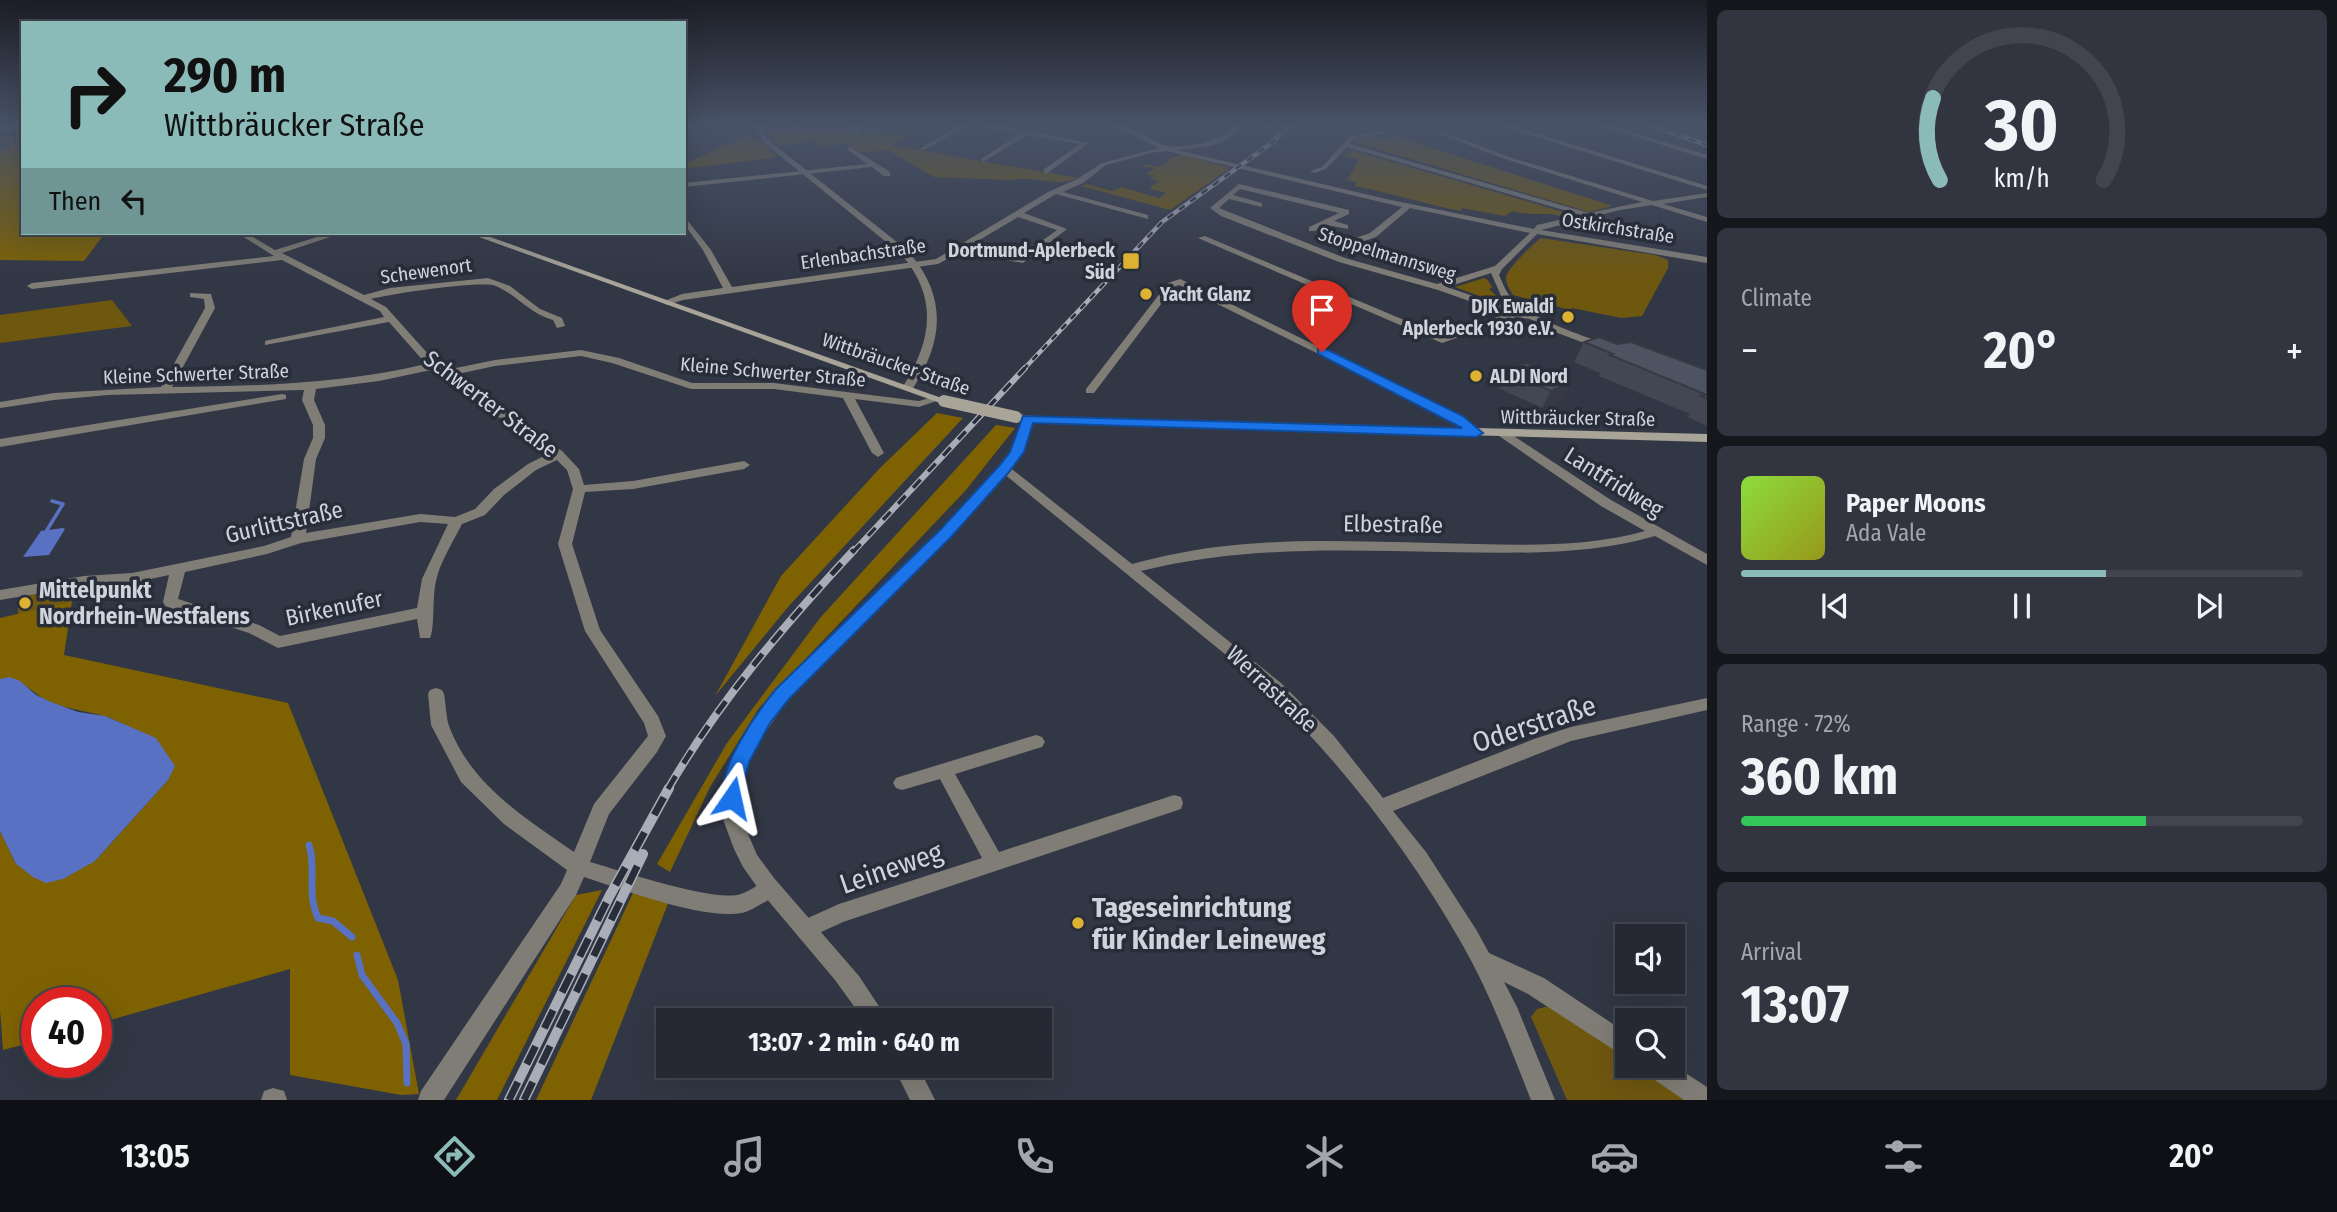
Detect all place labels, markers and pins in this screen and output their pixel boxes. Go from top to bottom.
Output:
place label: Dortmund-Aplerbeck Süd [948,239,1115,284]
marker: Dortmund-Aplerbeck Süd [1121,251,1141,271]
pin [1292,280,1352,352]
place label: Yacht Glanz [1159,283,1251,306]
marker: Yacht Glanz [1138,286,1154,302]
place label: DJK Ewaldi Aplerbeck 1930 e.V. [1402,295,1554,340]
marker: DJK Ewaldi Aplerbeck 1930 e.V. [1560,309,1576,325]
place label: ALDI Nord [1489,365,1568,388]
marker: ALDI Nord [1468,368,1484,384]
place label: Mittelpunkt Nordrhein-Westfalens [39,576,250,630]
marker: Mittelpunkt Nordrhein-Westfalens [17,595,33,611]
place label: Tageseinrichtung für Kinder Leineweg [1092,891,1326,956]
marker: Tageseinrichtung für Kinder Leineweg [1070,915,1086,931]

